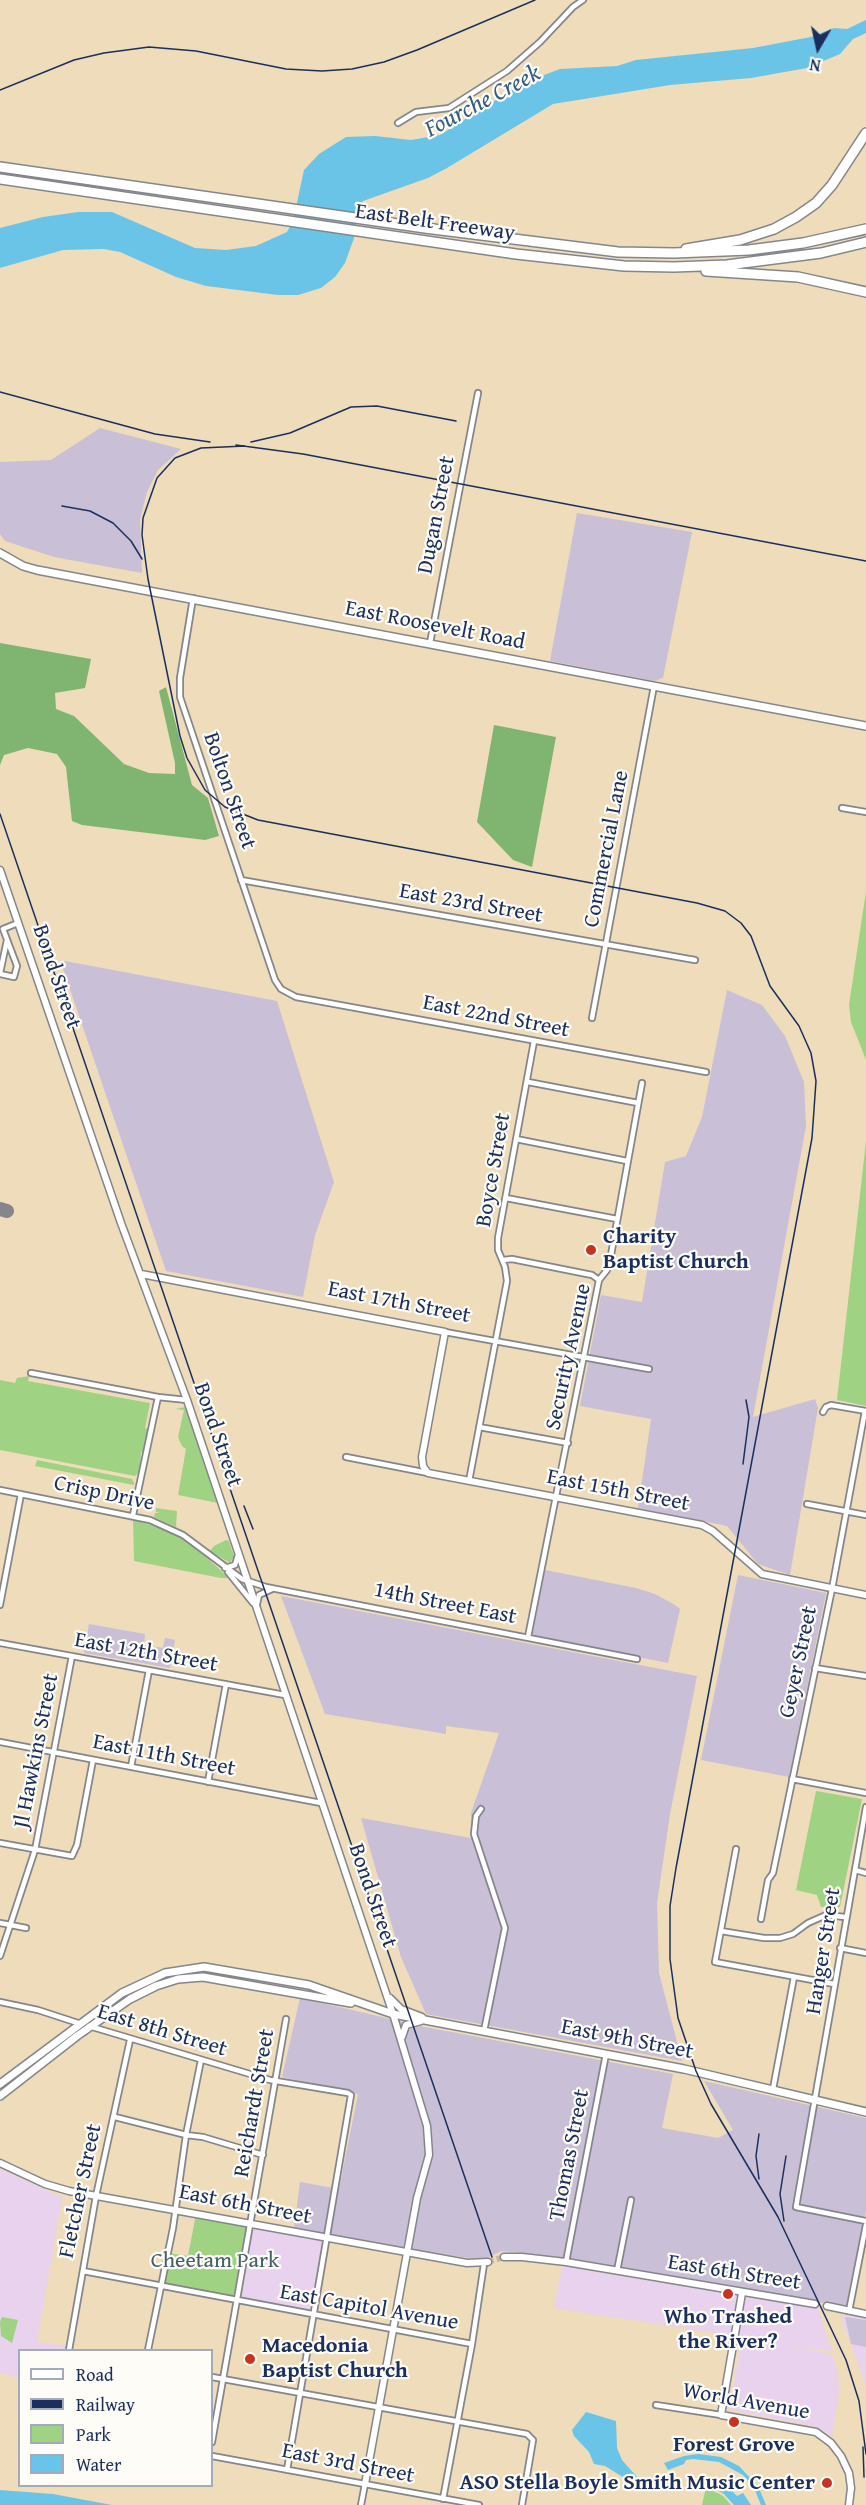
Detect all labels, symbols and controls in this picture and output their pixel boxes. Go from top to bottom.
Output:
north arrow [788,18,848,78]
text: N [808,53,822,78]
water label: Fourche Creek [420,59,546,145]
street label: East Belt Freeway [353,199,517,247]
street label: Dugan Street [413,454,461,576]
street label: East Roosevelt Road [343,596,527,656]
street label: Bolton Street [197,729,261,853]
street label: Commercial Lane [579,768,635,930]
street label: East 23rd Street [397,878,545,930]
street label: Bond Street [26,922,86,1032]
street label: East 22nd Street [421,990,571,1044]
street label: Boyce Street [471,1111,517,1229]
place label: Charity Baptist Church [603,1224,749,1276]
marker: Charity Baptist Church [584,1243,598,1257]
street label: East 17th Street [325,1276,473,1330]
street label: Security Avenue [541,1281,597,1433]
street label: Bond Street [187,1380,247,1490]
street label: East 15th Street [544,1464,692,1518]
street label: Crisp Drive [51,1470,157,1518]
street label: 14th Street East [371,1577,519,1631]
street label: Geyer Street [774,1604,824,1720]
street label: East 12th Street [72,1627,220,1679]
street label: Jl Hawkins Street [9,1671,65,1831]
street label: East 11th Street [90,1729,238,1783]
street label: Bond Street [342,1841,402,1951]
street label: Hanger Street [801,1886,847,2016]
street label: East 8th Street [94,1999,230,2063]
street label: East 9th Street [559,2014,695,2066]
street label: Reichardt Street [229,2027,281,2179]
street label: Thomas Street [544,2087,596,2223]
street label: Fletcher Street [54,2121,108,2261]
street label: East 6th Street [177,2179,313,2231]
park label: Cheetam Park [151,2248,279,2274]
street label: East 6th Street [666,2249,802,2297]
street label: East Capitol Avenue [278,2279,460,2337]
marker: Who Trashed the River? [721,2287,735,2301]
place label: Who Trashed the River? [664,2304,792,2356]
place label: Macedonia Baptist Church [262,2333,408,2384]
legend [18,2349,213,2487]
marker: Macedonia Baptist Church [243,2352,257,2366]
text: Road [76,2361,114,2388]
street label: World Avenue [680,2378,812,2426]
text: Railway [76,2391,135,2418]
marker: Forest Grove [727,2415,741,2429]
text: Park [76,2421,111,2448]
place label: Forest Grove [673,2432,795,2458]
street label: East 3rd Street [279,2438,417,2490]
text: Water [76,2451,121,2478]
place label: ASO Stella Boyle Smith Music Center [460,2470,815,2496]
marker: ASO Stella Boyle Smith Music Center [820,2476,834,2490]

